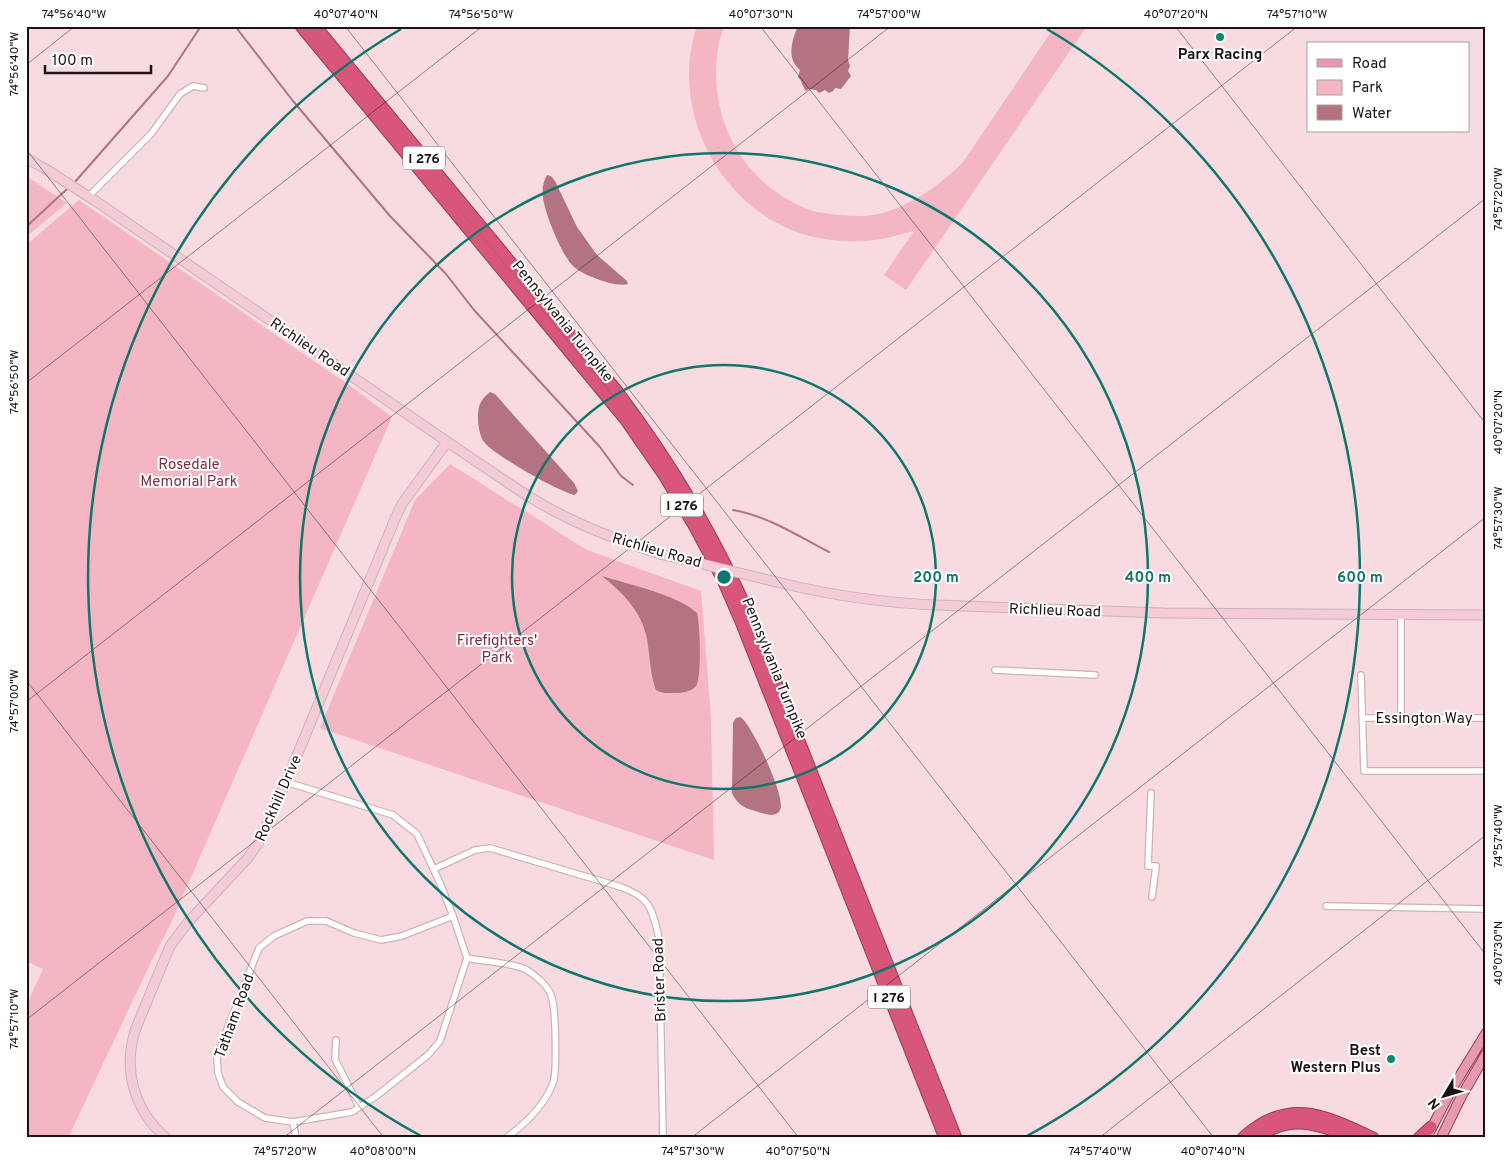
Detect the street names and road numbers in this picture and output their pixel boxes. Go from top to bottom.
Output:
road number: I 276 [403,146,445,170]
street label: Pennsylvania Turnpike [507,257,617,387]
street label: Richlieu Road [266,315,353,382]
road number: I 276 [661,494,703,516]
street label: Richlieu Road [610,530,704,573]
street label: Pennsylvania Turnpike [737,595,811,742]
street label: Richlieu Road [1009,600,1101,623]
street label: Essington Way [1375,710,1473,729]
street label: Rockhill Drive [252,752,307,845]
street label: Brister Road [650,938,671,1022]
street label: Tatham Road [211,972,259,1061]
road number: I 276 [868,986,910,1009]

